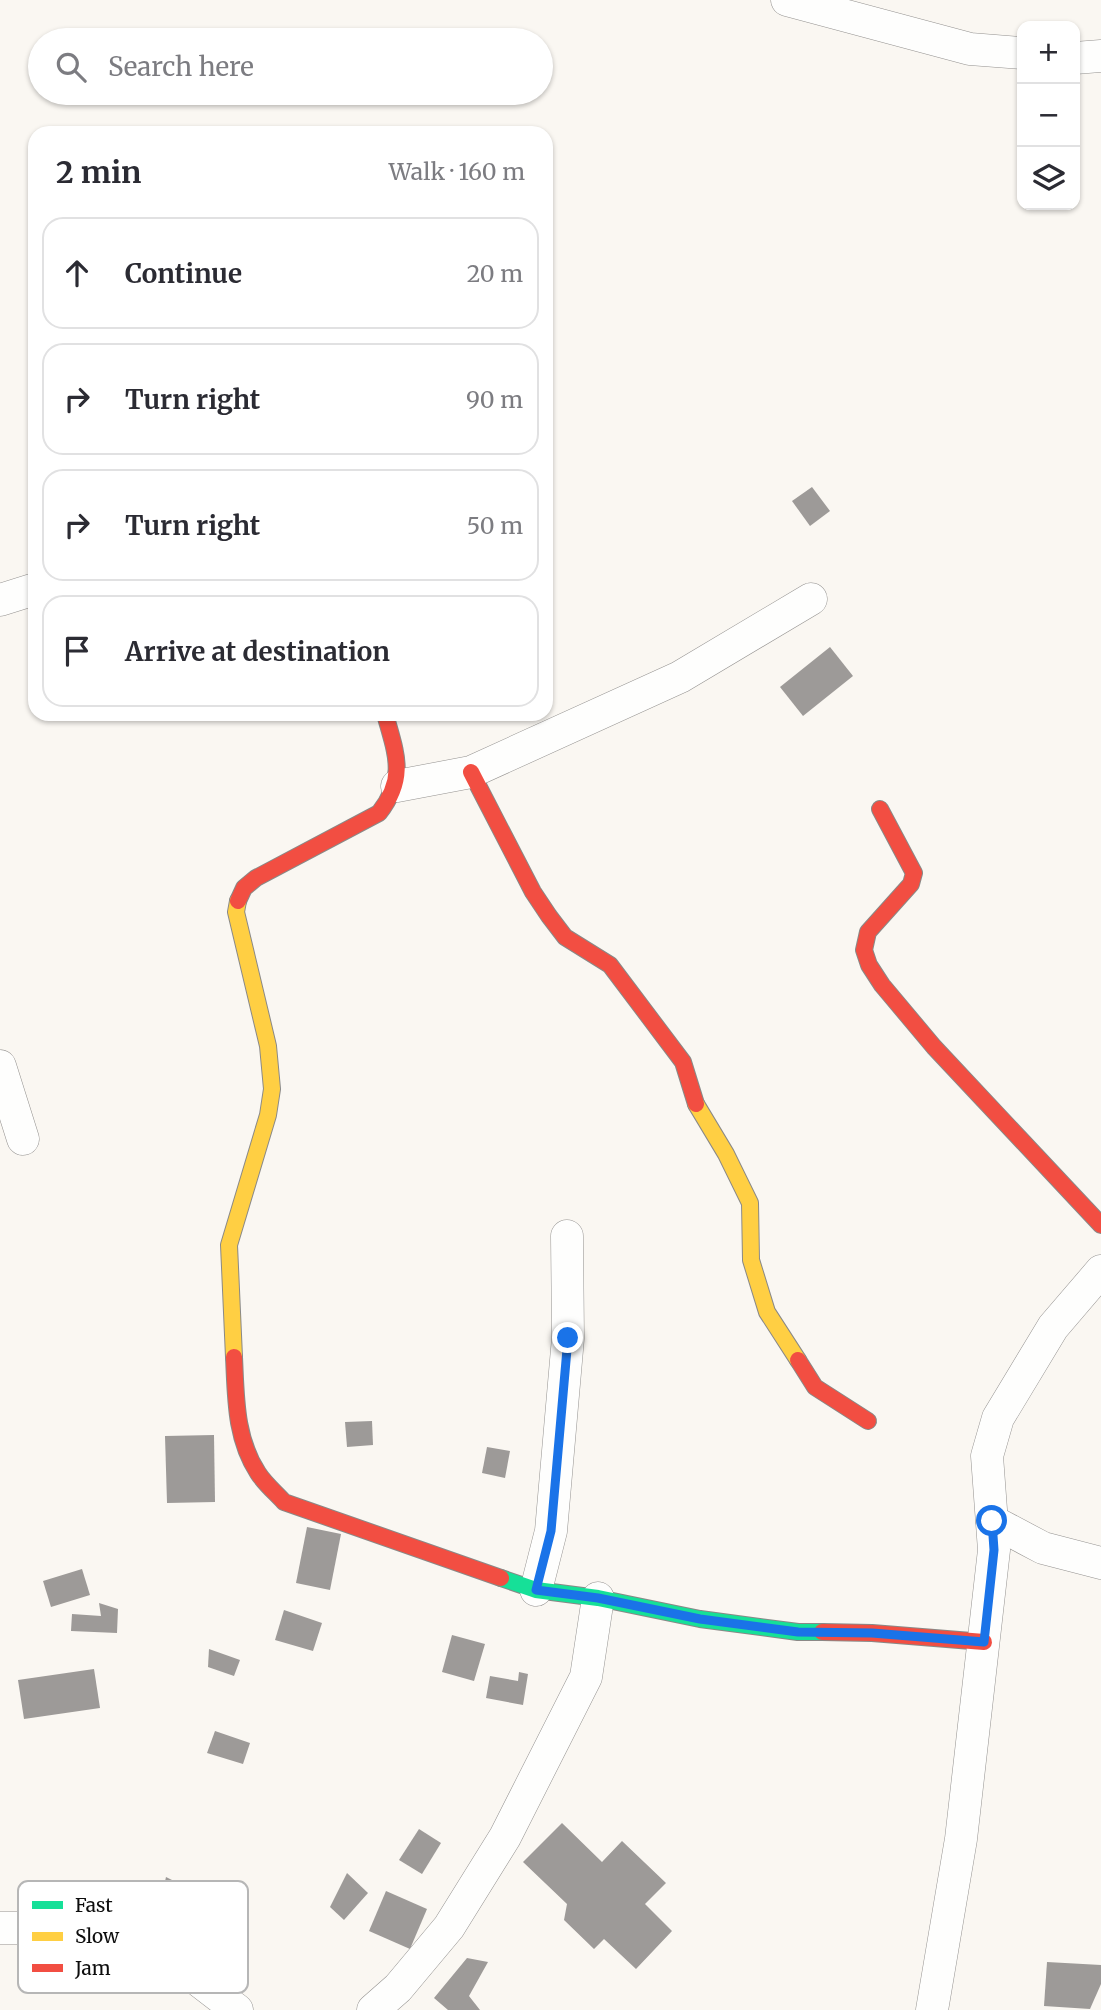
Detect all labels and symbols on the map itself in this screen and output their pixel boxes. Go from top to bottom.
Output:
route end [552,1322,583,1353]
route start [976,1505,1007,1536]
legend [18,1881,248,1993]
text: Fast [75,1893,113,1917]
text: Slow [75,1924,120,1948]
text: Jam [74,1956,111,1980]

